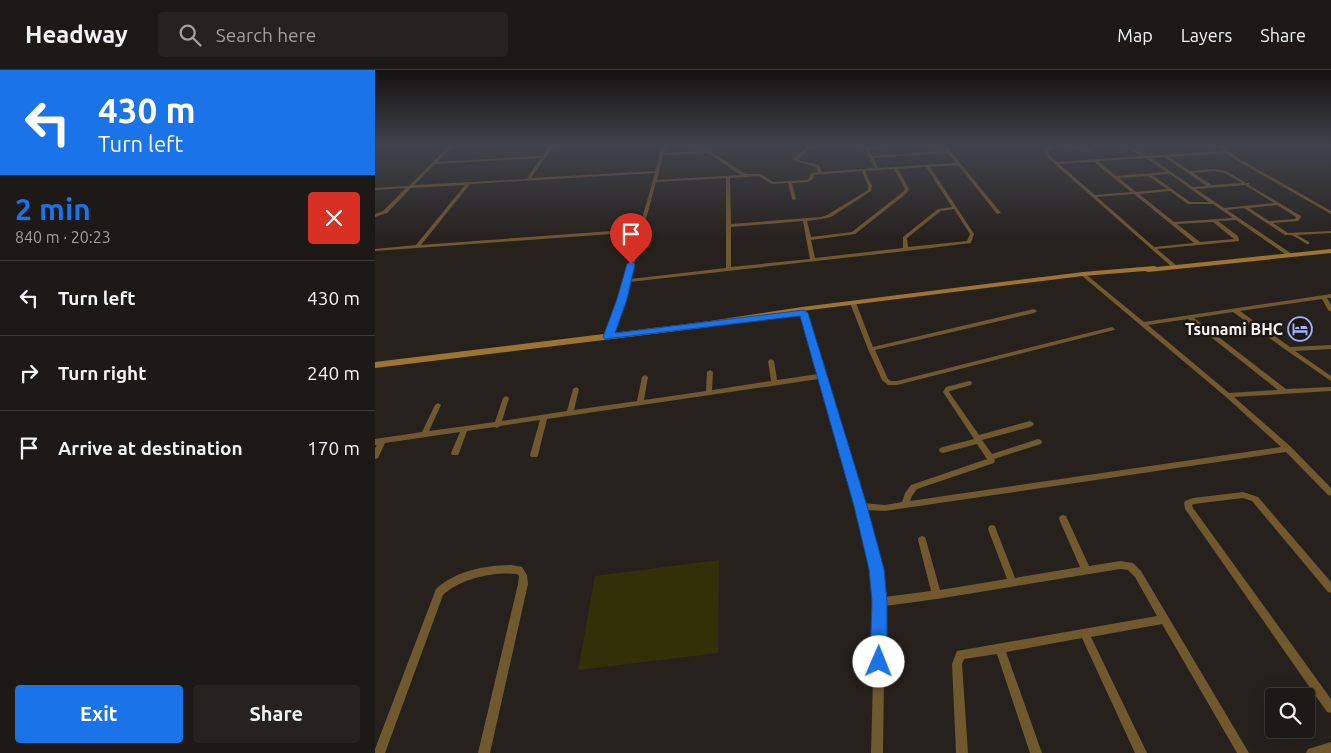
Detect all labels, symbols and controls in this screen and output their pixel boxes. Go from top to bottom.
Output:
search box [158,12,508,57]
text: Headway [25,21,128,48]
icon: search [176,21,204,49]
text: Search here [216,24,316,46]
text: Map [1117,25,1153,45]
text: Layers [1181,25,1232,45]
text: Share [1260,25,1306,45]
icon: left [15,90,80,155]
text: 430 m [98,90,196,130]
text: Turn left [98,131,183,156]
text: 2 min [15,192,91,226]
button: close [308,192,360,244]
pin [610,213,652,264]
icon: arrive [617,220,645,248]
text: 840 m · 20:23 [15,228,111,246]
icon: left [15,284,43,312]
text: Turn left [58,287,136,309]
text: 430 m [307,287,360,309]
hotel icon: Tsunami BHC [1287,316,1313,342]
place label: Tsunami BHC [1185,320,1283,338]
icon: right [15,359,43,387]
text: Turn right [58,362,146,384]
text: 240 m [307,362,360,384]
icon: arrive [15,434,43,462]
text: Arrive at destination [58,437,243,459]
text: 170 m [307,437,360,459]
position arrow [852,635,904,687]
button: Exit [15,685,183,743]
button: Share [193,685,360,743]
map controls [1265,688,1315,738]
button: search [1265,688,1315,738]

